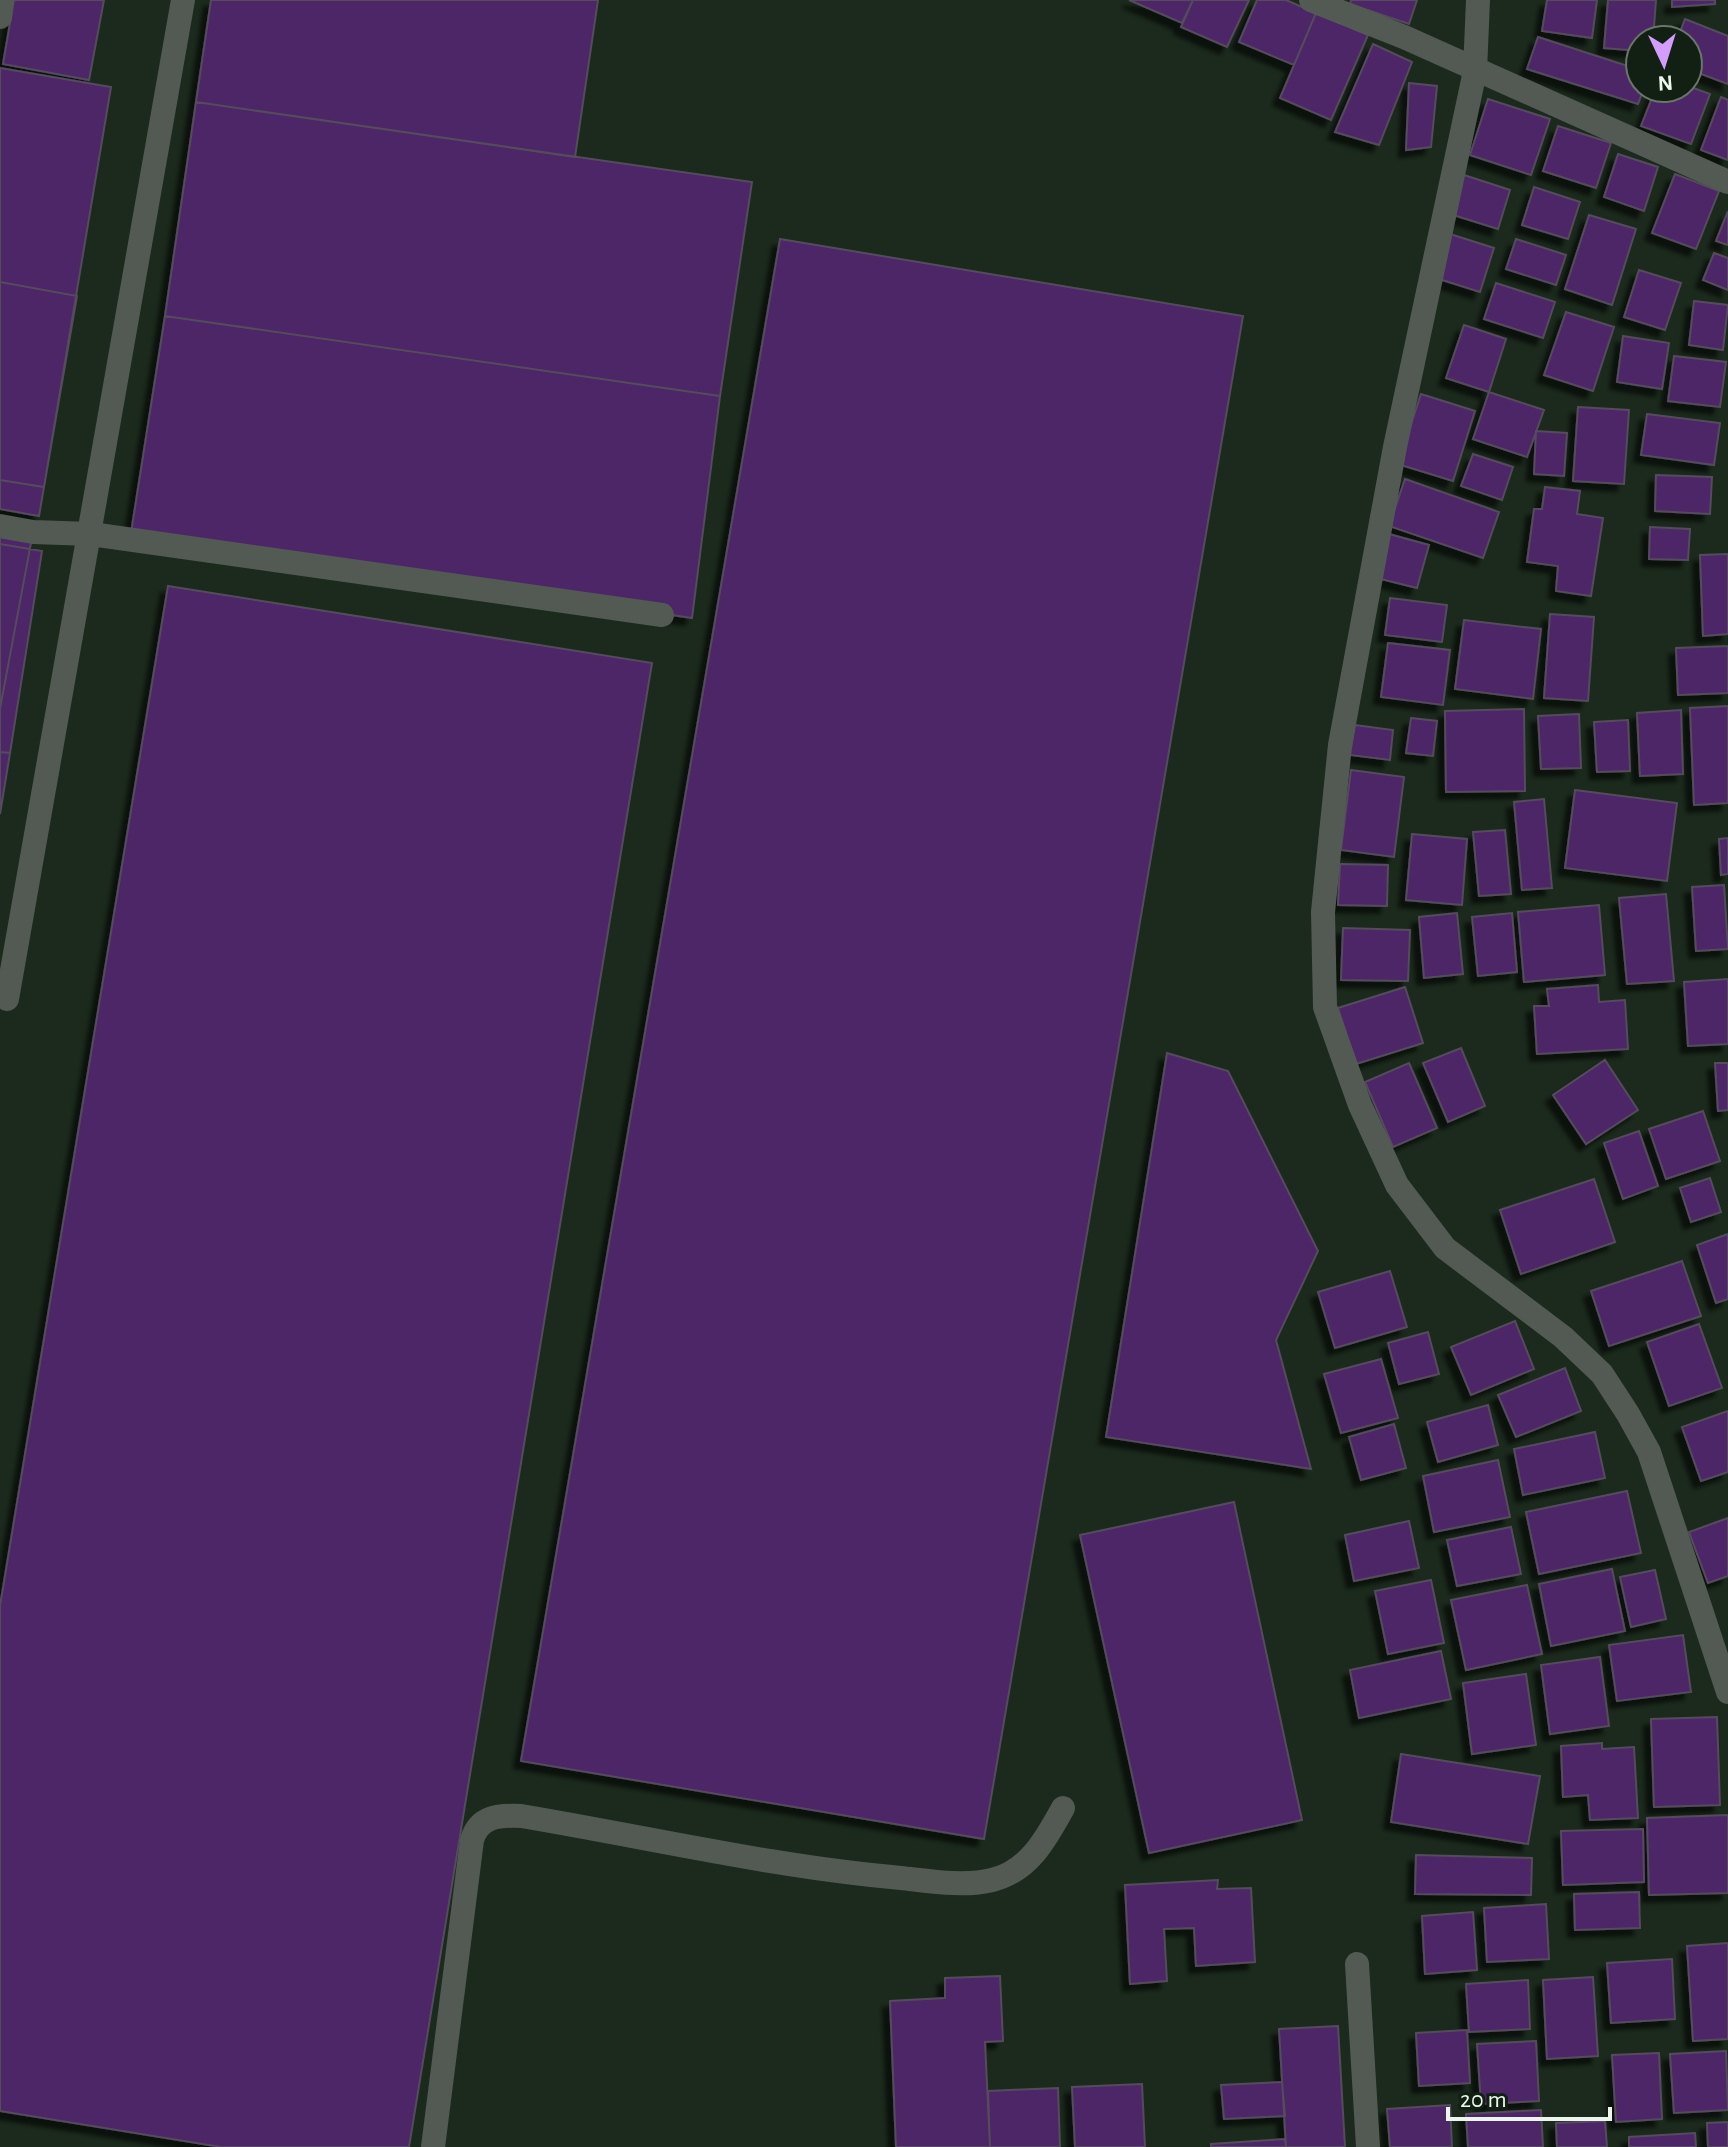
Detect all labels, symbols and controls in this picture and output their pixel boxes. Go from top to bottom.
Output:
north arrow [1624,24,1704,104]
text: N [1657,71,1674,94]
scale bar [1448,2071,1610,2121]
text: 20 m [1460,2088,1507,2112]

